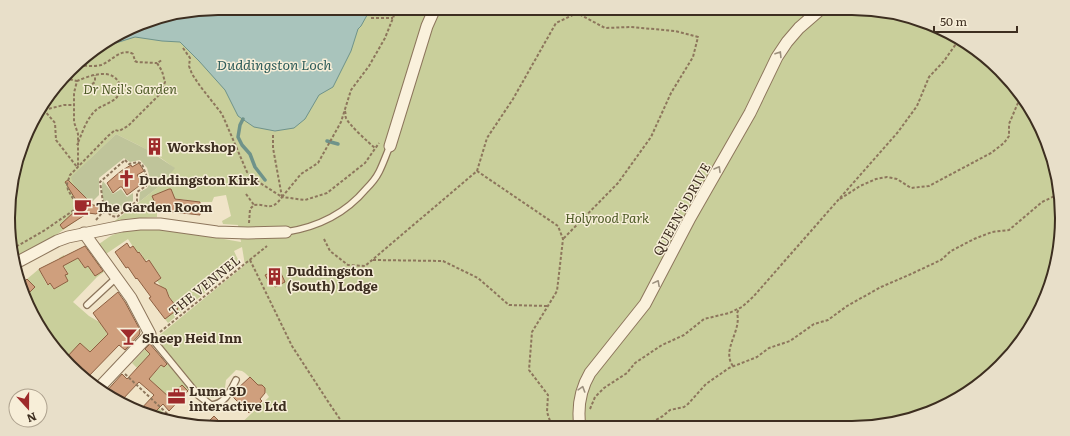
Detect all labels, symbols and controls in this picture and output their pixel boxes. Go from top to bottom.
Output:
scale bar [934,8,1017,34]
text: 50 m [940,12,967,30]
one-way arrow [774,51,782,58]
water label: Duddingston Loch [217,54,332,74]
park label: Dr Neil's Garden [83,79,177,98]
building icon: Workshop [144,136,164,156]
place label: Workshop [167,137,236,156]
street label: QUEEN'S DRIVE [648,159,714,259]
one-way arrow [714,166,721,173]
church icon: Duddingston Kirk [116,169,136,189]
place label: Duddingston Kirk [139,170,259,189]
cafe icon: The Garden Room [73,196,93,216]
place label: The Garden Room [96,197,213,216]
park label: Holyrood Park [565,208,650,227]
street label: THE VENNEL [164,250,244,320]
place label: Duddingston (South) Lodge [287,261,378,295]
building icon: Duddingston (South) Lodge [264,267,284,287]
one-way arrow [652,280,659,287]
bar icon: Sheep Heid Inn [119,327,139,347]
place label: Sheep Heid Inn [142,328,242,347]
place label: Luma 3D interactive Ltd [189,381,287,415]
one-way arrow [577,385,586,392]
office icon: Luma 3D interactive Ltd [166,387,186,407]
north arrow [8,388,48,428]
text: N [25,409,39,427]

